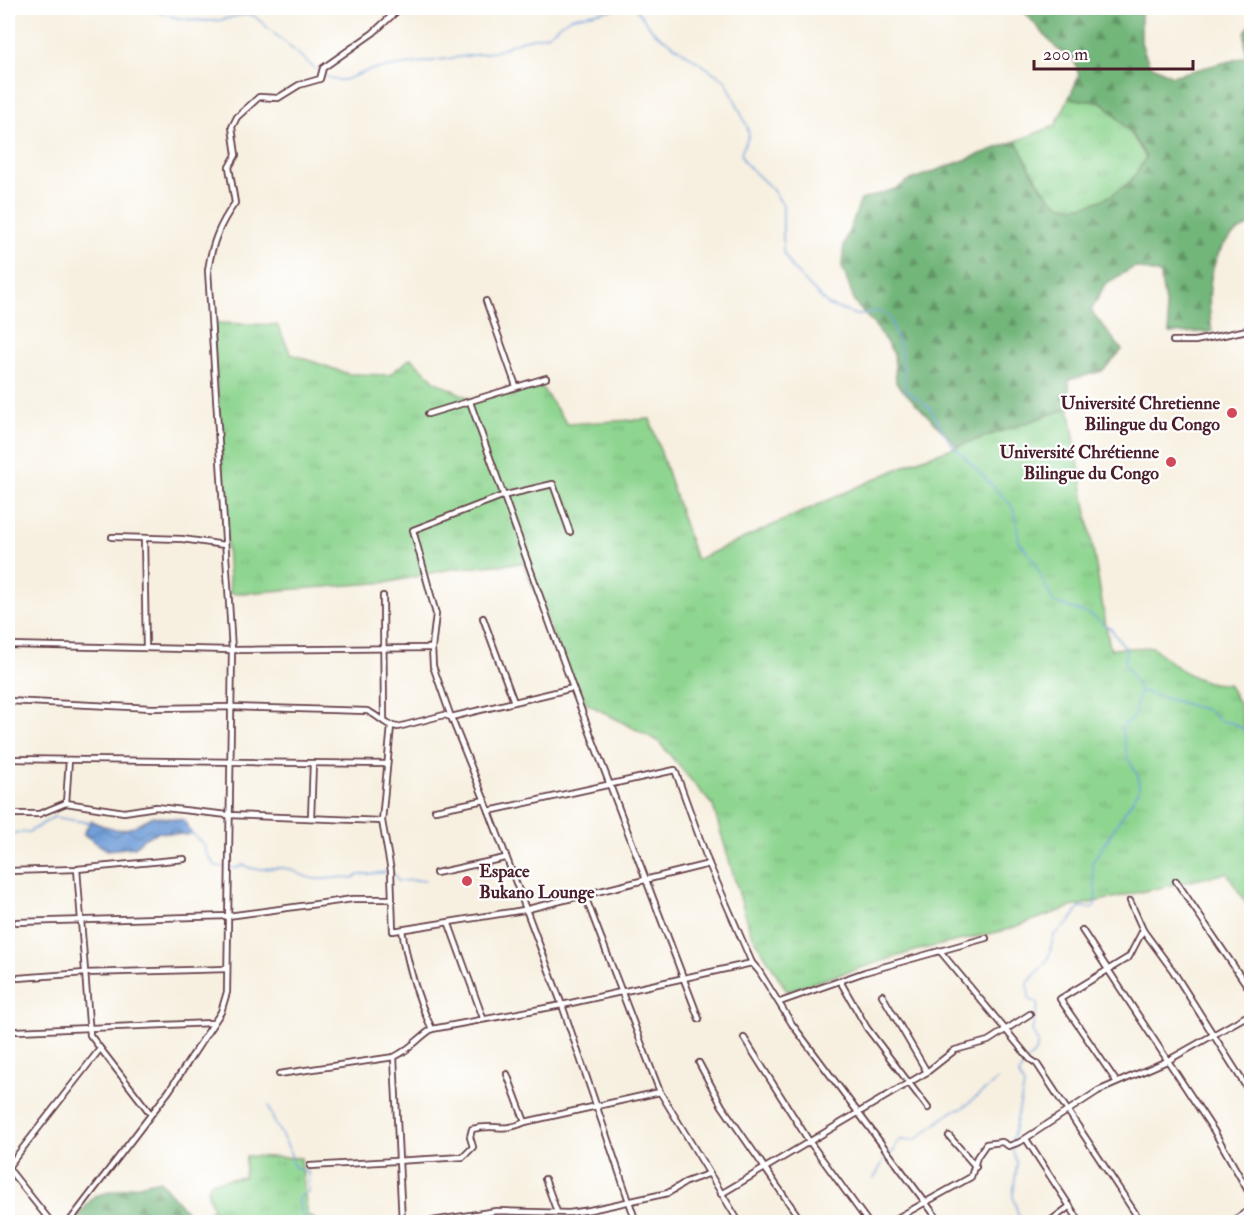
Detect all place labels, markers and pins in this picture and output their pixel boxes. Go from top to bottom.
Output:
place label: Université Chretienne Bilingue du Congo [1061,392,1220,436]
marker: Université Chretienne Bilingue du Congo [1225,406,1239,420]
place label: Université Chrétienne Bilingue du Congo [1000,441,1159,485]
marker: Université Chrétienne Bilingue du Congo [1164,455,1178,469]
place label: Espace Bukano Lounge [479,860,595,904]
marker: Espace Bukano Lounge [460,874,474,888]

